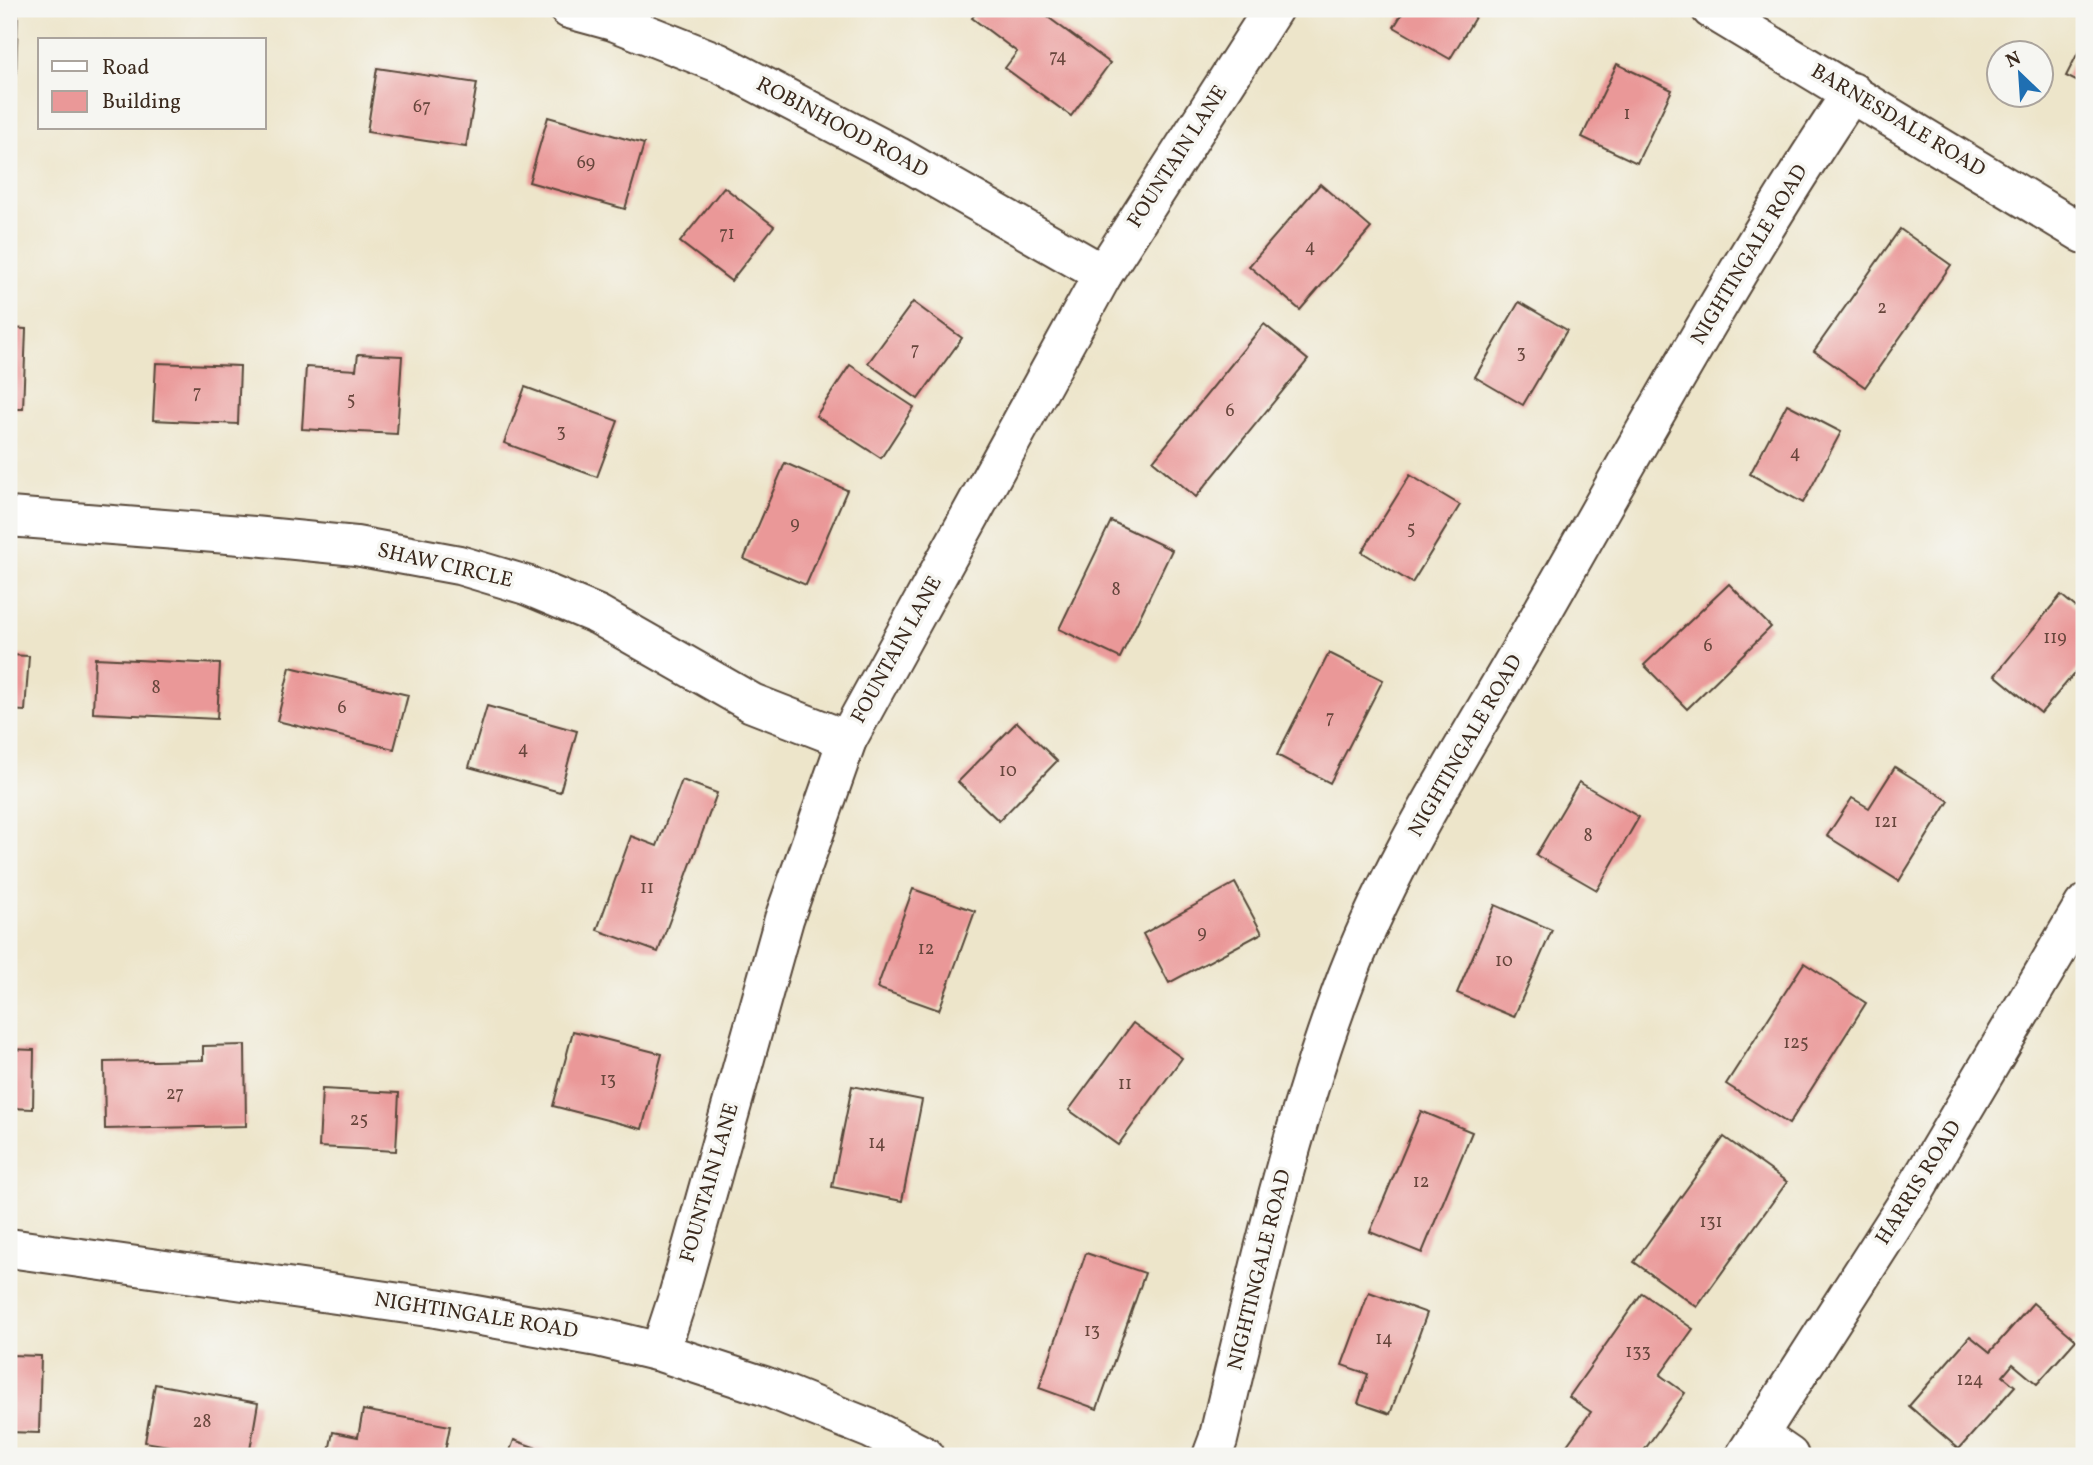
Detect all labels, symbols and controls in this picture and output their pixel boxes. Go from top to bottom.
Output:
legend [38,38,266,130]
north arrow [1984,38,2054,108]
house number: 74 [1049,45,1067,70]
text: N [2002,46,2026,75]
text: Road [102,54,149,83]
street label: BARNESDALE ROAD [1805,57,1991,185]
street label: ROBINHOOD ROAD [751,70,933,186]
street label: FOUNTAIN LANE [1121,80,1235,234]
text: Building [102,88,181,117]
house number: 67 [413,95,431,120]
house number: 1 [1624,102,1630,127]
house number: 69 [577,151,595,176]
street label: NIGHTINGALE ROAD [1685,159,1815,351]
house number: 71 [719,222,735,247]
house number: 4 [1305,235,1315,260]
house number: 2 [1877,296,1887,321]
house number: 7 [911,338,919,363]
house number: 3 [1516,341,1526,366]
house number: 7 [193,381,201,406]
house number: 5 [347,388,355,413]
house number: 6 [1225,399,1235,424]
house number: 3 [556,420,566,445]
house number: 4 [1790,441,1800,466]
house number: 9 [790,512,800,537]
house number: 5 [1407,517,1415,542]
street label: SHAW CIRCLE [374,536,516,596]
street label: FOUNTAIN LANE [844,571,950,729]
house number: 8 [1111,578,1121,603]
house number: 119 [2043,626,2067,651]
house number: 6 [1703,634,1713,659]
street label: NIGHTINGALE ROAD [1402,650,1530,842]
house number: 8 [151,676,161,701]
house number: 6 [337,696,347,721]
house number: 7 [1326,706,1334,731]
house number: 4 [518,737,528,762]
house number: 10 [999,759,1017,784]
house number: 121 [1874,810,1898,835]
house number: 8 [1583,824,1593,849]
house number: 11 [640,876,654,901]
house number: 9 [1197,921,1207,946]
house number: 12 [918,937,934,962]
house number: 10 [1495,949,1513,974]
house number: 125 [1783,1031,1809,1056]
house number: 13 [600,1068,616,1093]
house number: 11 [1118,1072,1132,1097]
house number: 27 [166,1082,184,1107]
street label: FOUNTAIN LANE [673,1100,747,1266]
house number: 25 [350,1108,368,1133]
street label: HARRIS ROAD [1869,1115,1969,1251]
house number: 14 [868,1131,886,1156]
street label: NIGHTINGALE ROAD [1221,1167,1299,1373]
house number: 12 [1413,1170,1429,1195]
house number: 131 [1699,1210,1723,1235]
street label: NIGHTINGALE ROAD [372,1286,580,1346]
house number: 13 [1084,1319,1100,1344]
house number: 14 [1375,1327,1393,1352]
house number: 133 [1625,1340,1651,1365]
house number: 124 [1957,1368,1983,1393]
house number: 28 [193,1410,211,1435]

